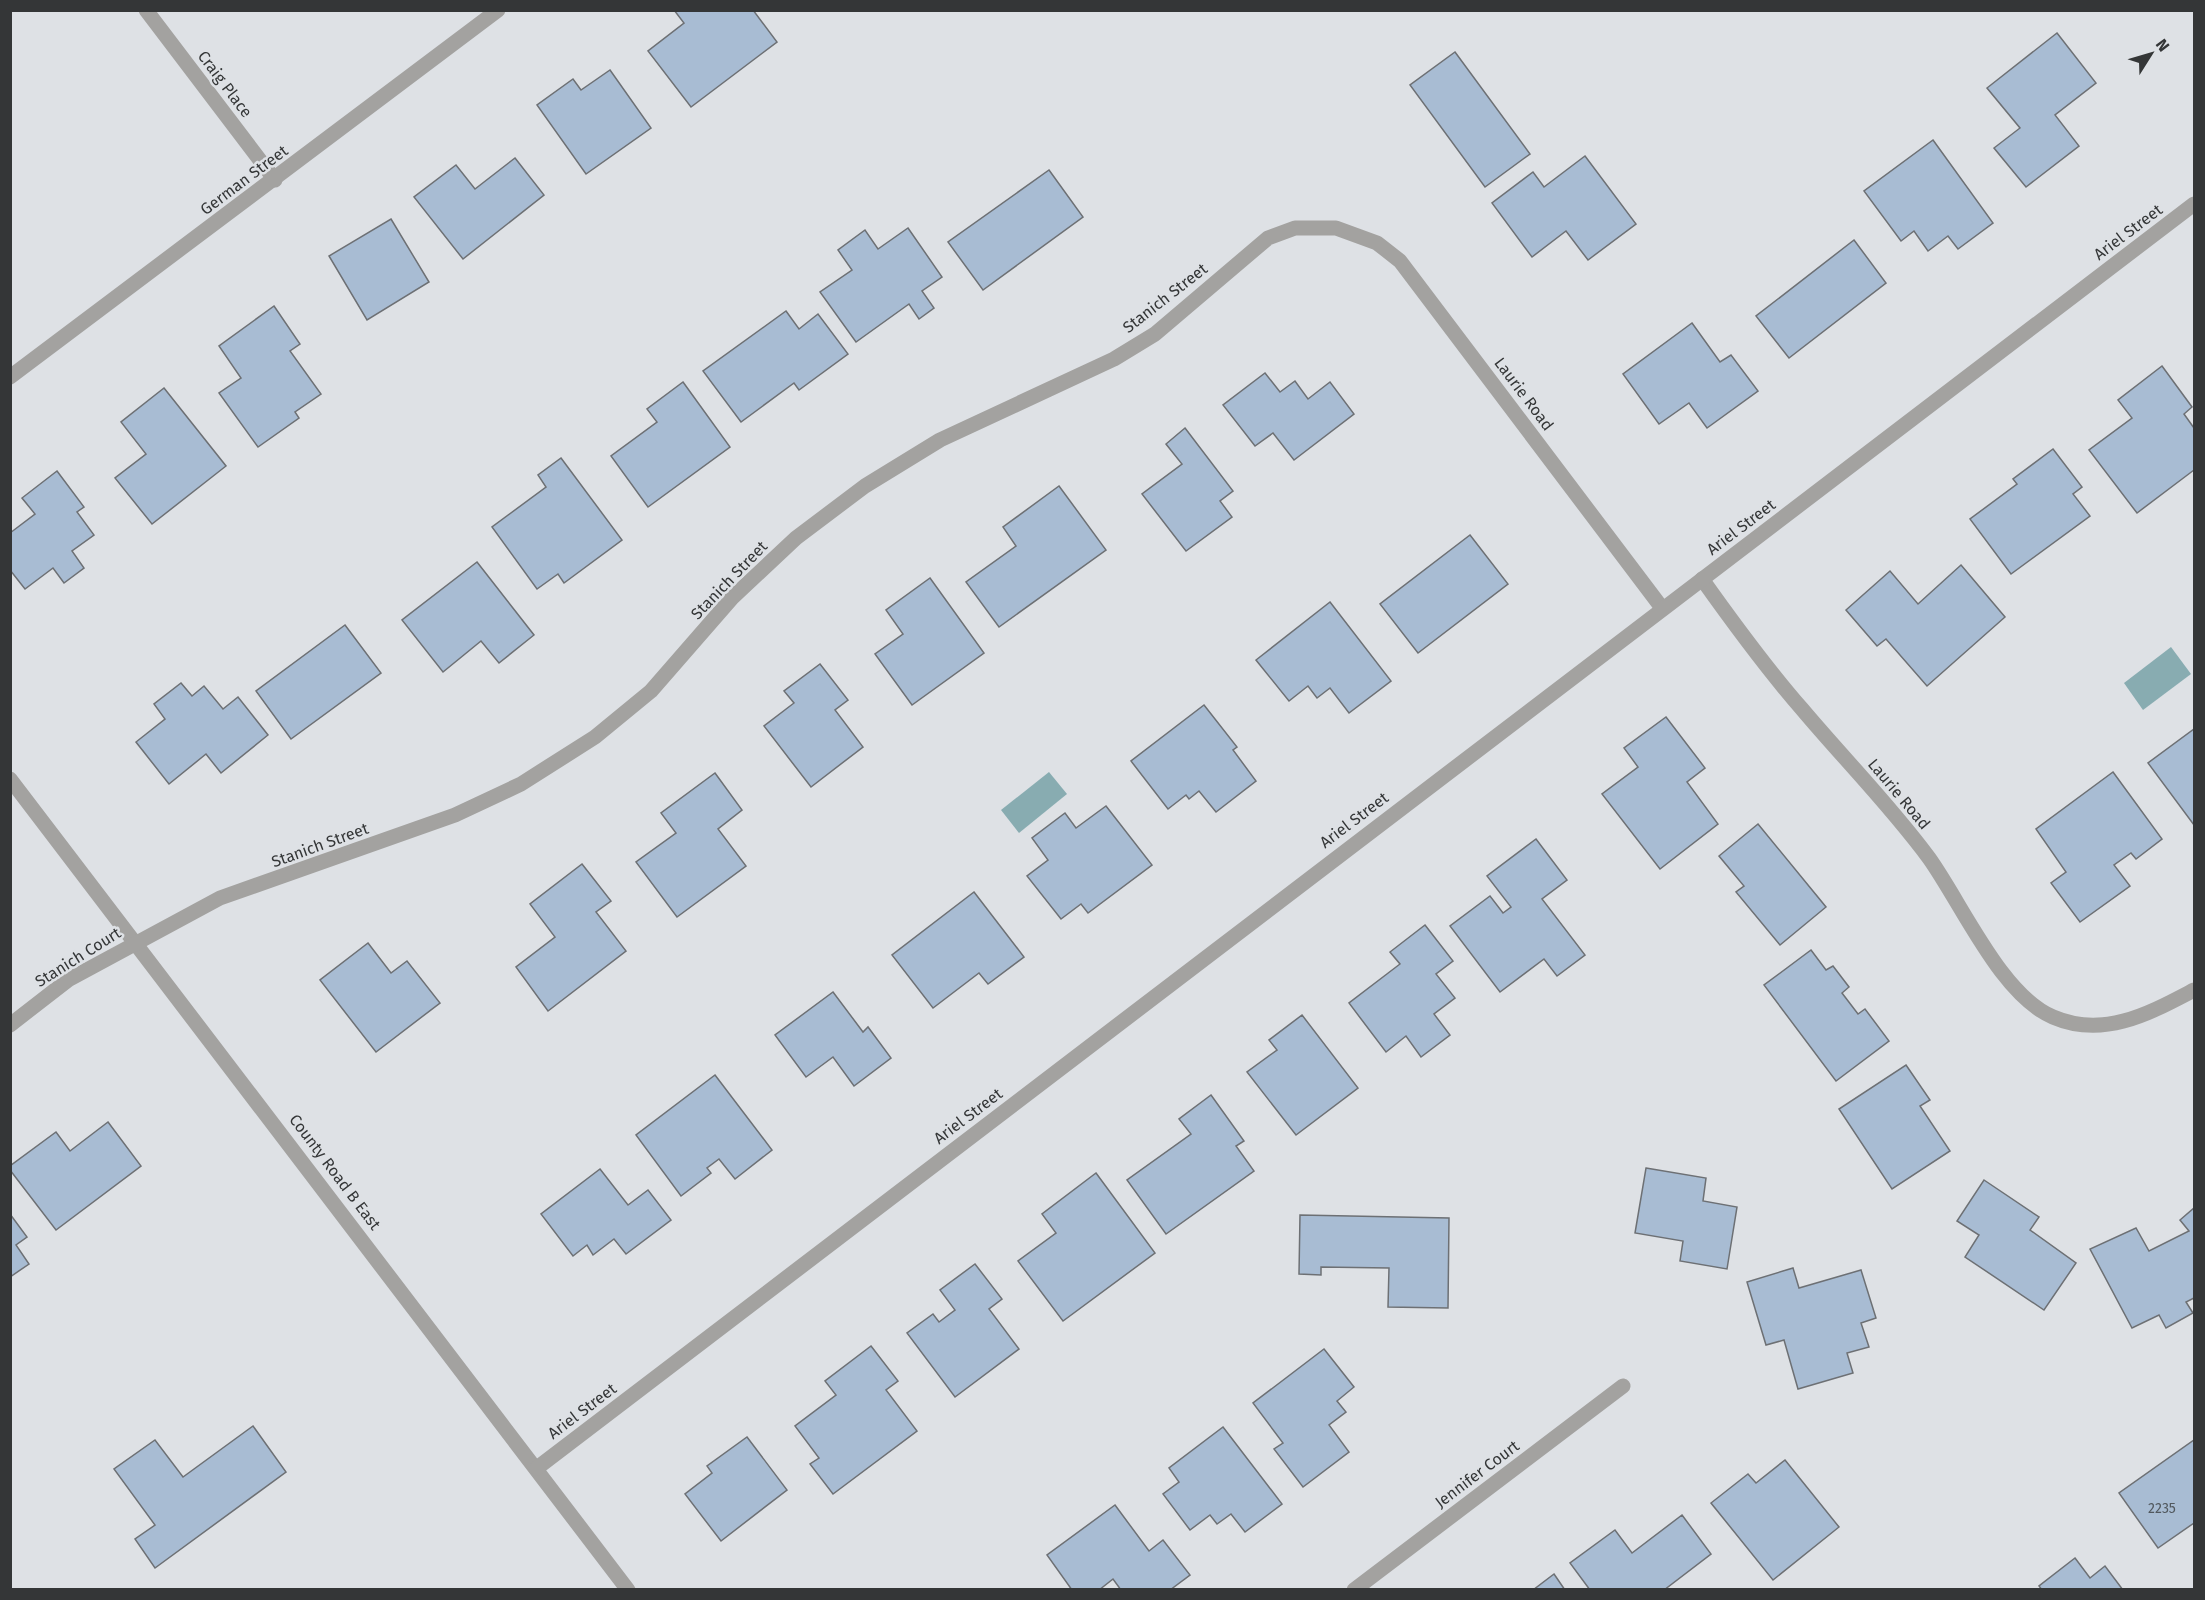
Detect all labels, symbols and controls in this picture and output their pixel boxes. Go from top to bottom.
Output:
north arrow [2121,24,2181,84]
text: N [2152,35,2173,55]
street label: Craig Place [194,47,256,121]
street label: German Street [197,141,292,219]
street label: Ariel Street [2090,200,2166,264]
street label: Stanich Street [1119,259,1211,337]
street label: Laurie Road [1490,354,1558,434]
street label: Ariel Street [1703,495,1779,559]
street label: Stanich Street [687,537,771,623]
street label: Laurie Road [1864,755,1934,833]
street label: Ariel Street [1316,788,1392,852]
street label: Stanich Street [269,819,371,871]
street label: Stanich Court [32,923,125,991]
street label: Ariel Street [930,1084,1006,1148]
street label: County Road B East [285,1110,385,1234]
street label: Ariel Street [544,1379,620,1443]
street label: Jennifer Court [1431,1436,1523,1512]
house number: 2235 [2148,1500,2176,1517]

